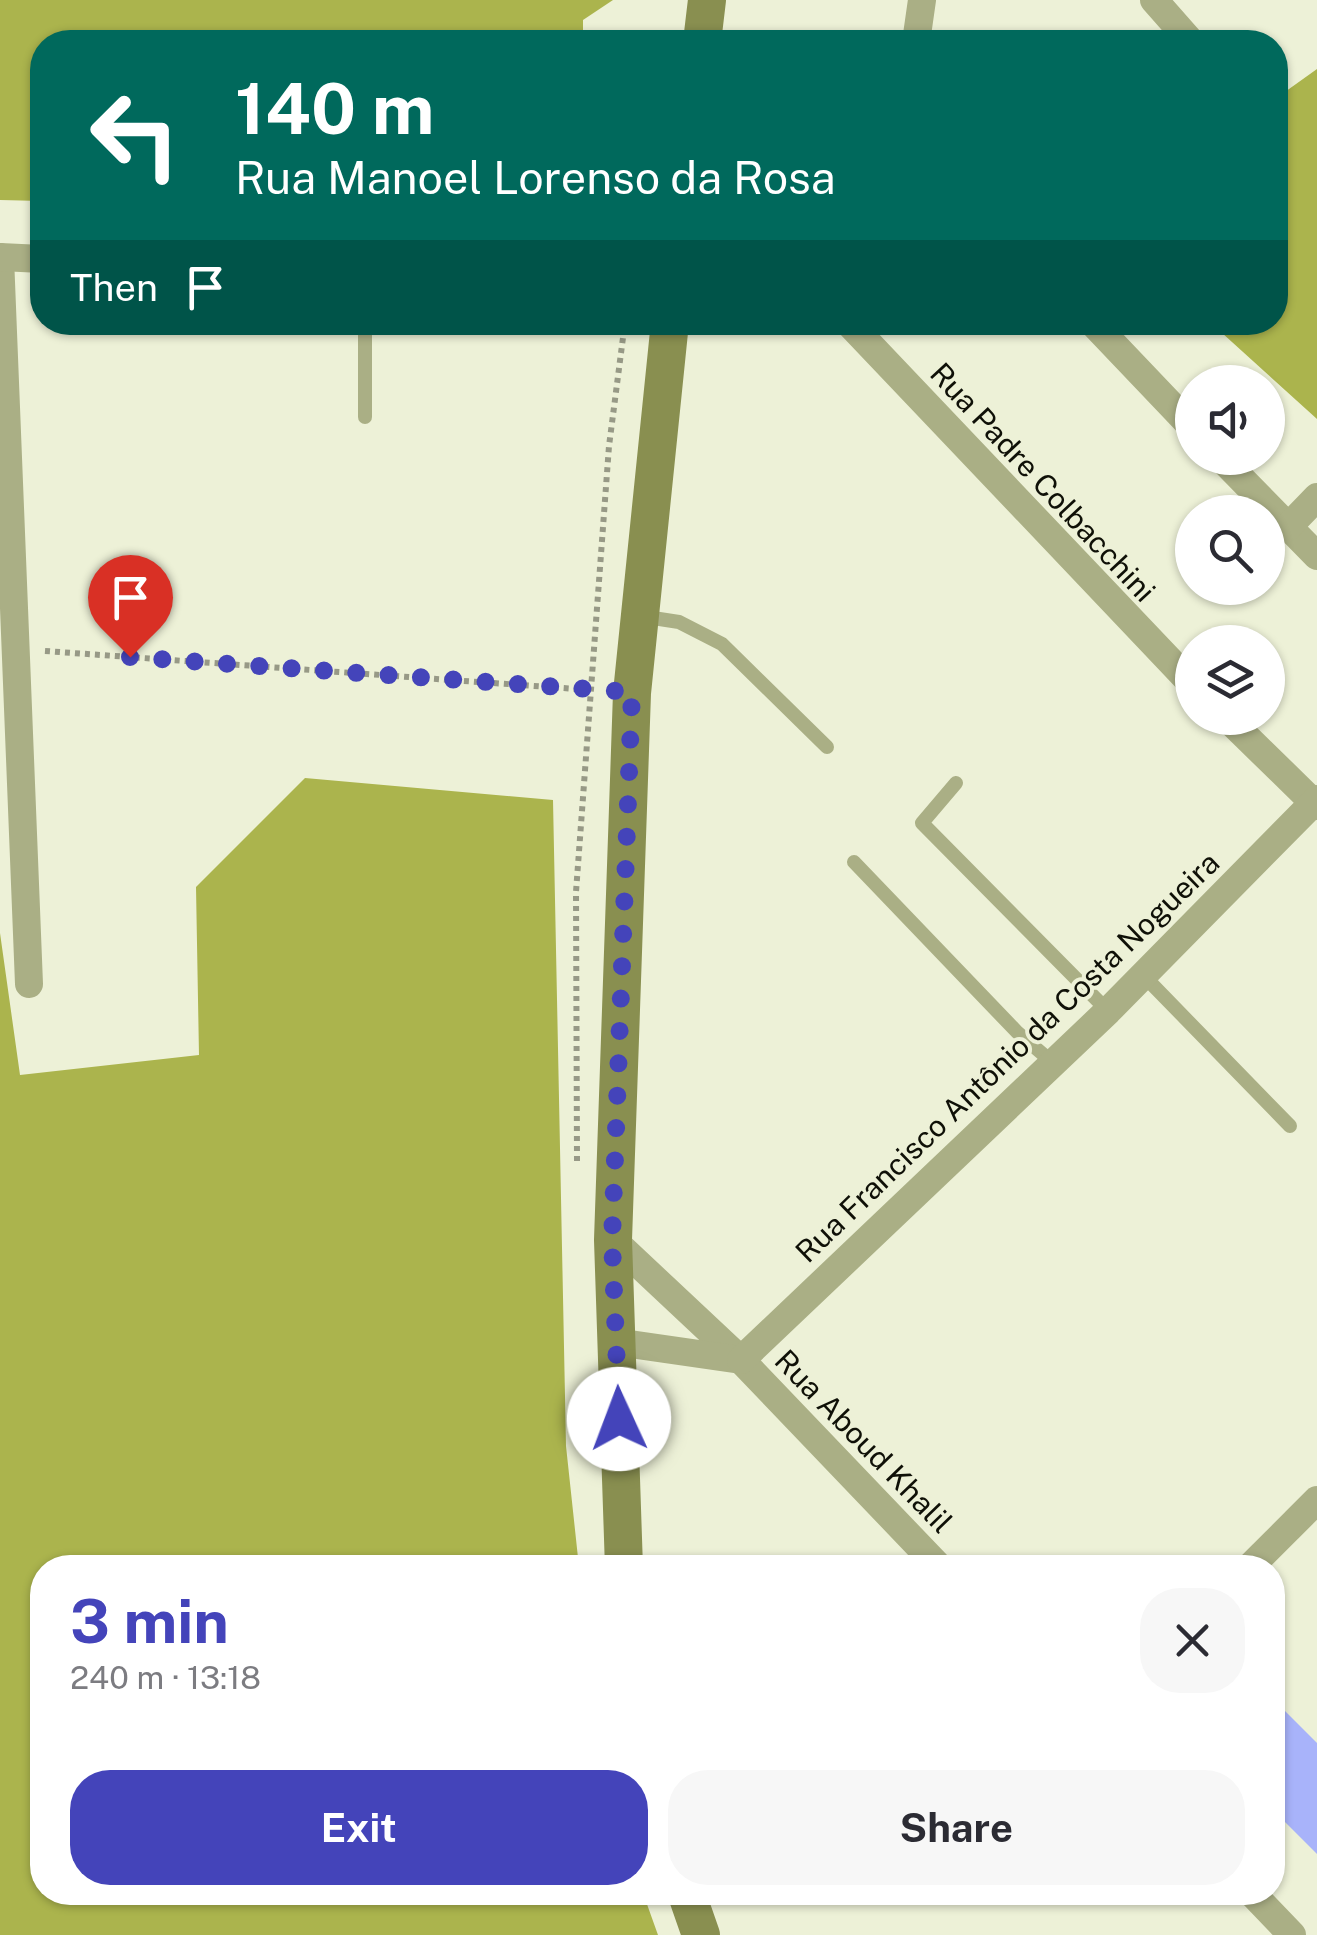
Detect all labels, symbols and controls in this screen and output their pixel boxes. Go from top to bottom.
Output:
text: 140 m [235,67,434,150]
icon: left [70,70,200,200]
text: Rua Manoel Lorenso da Rosa [235,151,836,204]
icon: arrive [178,260,233,315]
text: Then [70,265,158,310]
street label: Rua Padre Colbacchini [923,355,1163,609]
map controls [1175,365,1285,735]
button: sound [1175,365,1285,475]
button: search [1175,495,1285,605]
pin [88,555,173,658]
icon: arrive [103,570,158,625]
button: layers [1175,625,1285,735]
street label: Rua Francisco Antônio da Costa Nogueira [788,844,1226,1270]
street label: Rua Aboud Khalil [768,1342,960,1540]
position arrow [567,1367,671,1471]
text: 3 min [70,1586,229,1657]
button: close [1140,1588,1245,1693]
text: 240 m · 13:18 [70,1659,261,1696]
button: Exit [70,1770,648,1885]
button: Share [668,1770,1245,1885]

